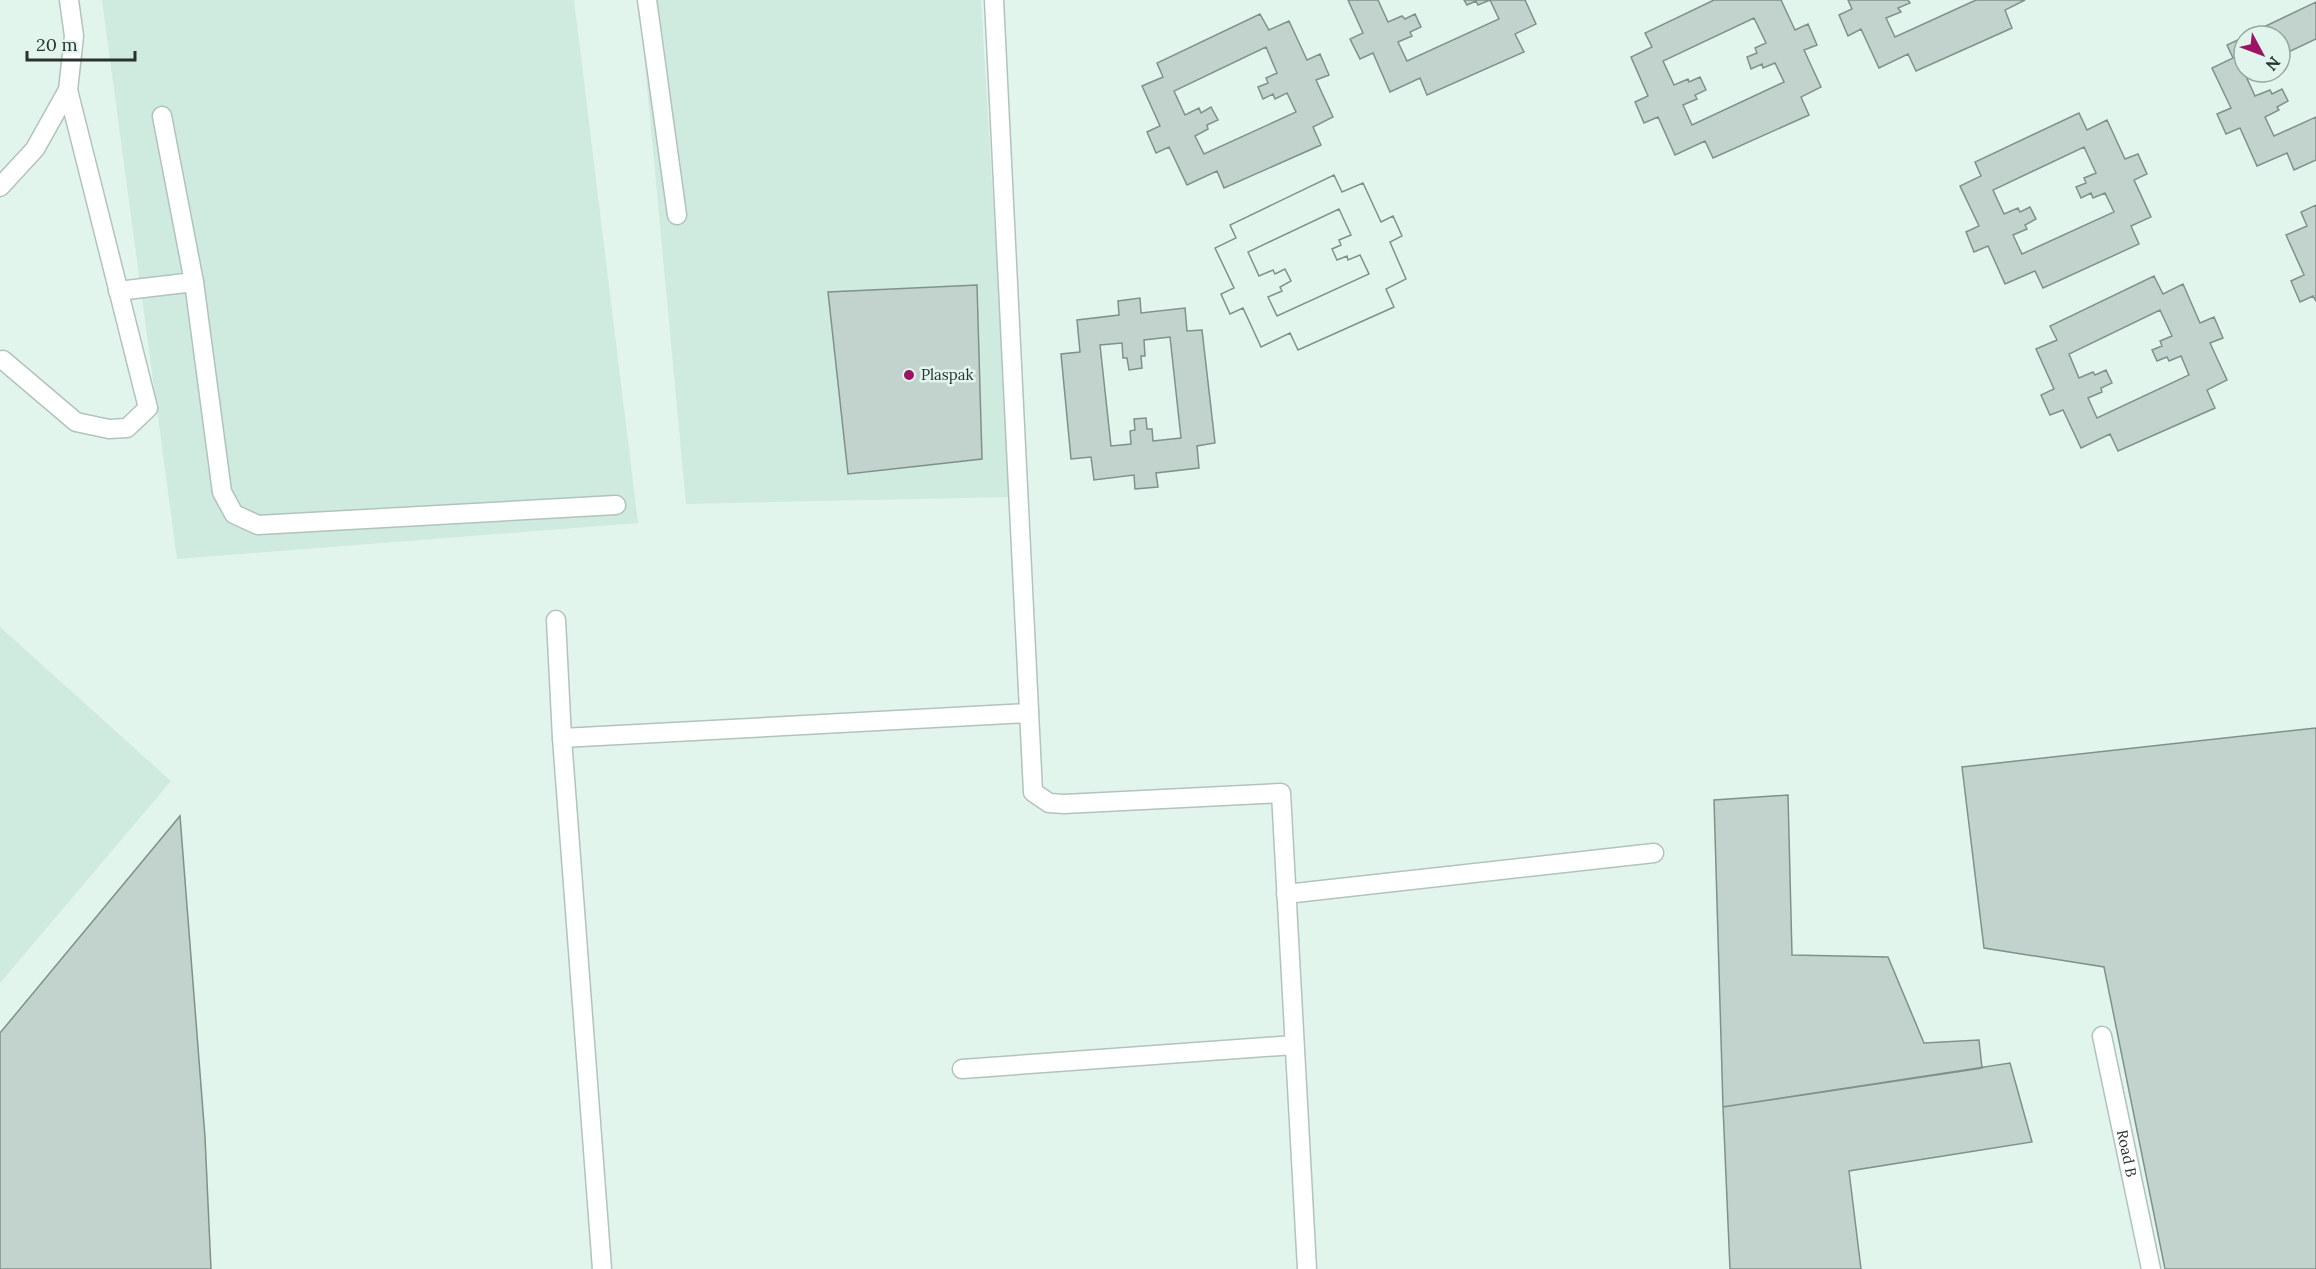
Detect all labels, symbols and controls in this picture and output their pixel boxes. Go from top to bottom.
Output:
scale bar [27,24,135,62]
north arrow [2232,24,2292,84]
text: 20 m [36,33,78,56]
text: N [2262,53,2285,75]
place label: Plaspak [921,365,974,384]
marker: Plaspak [902,368,916,382]
street label: Road B [2113,1128,2141,1179]

